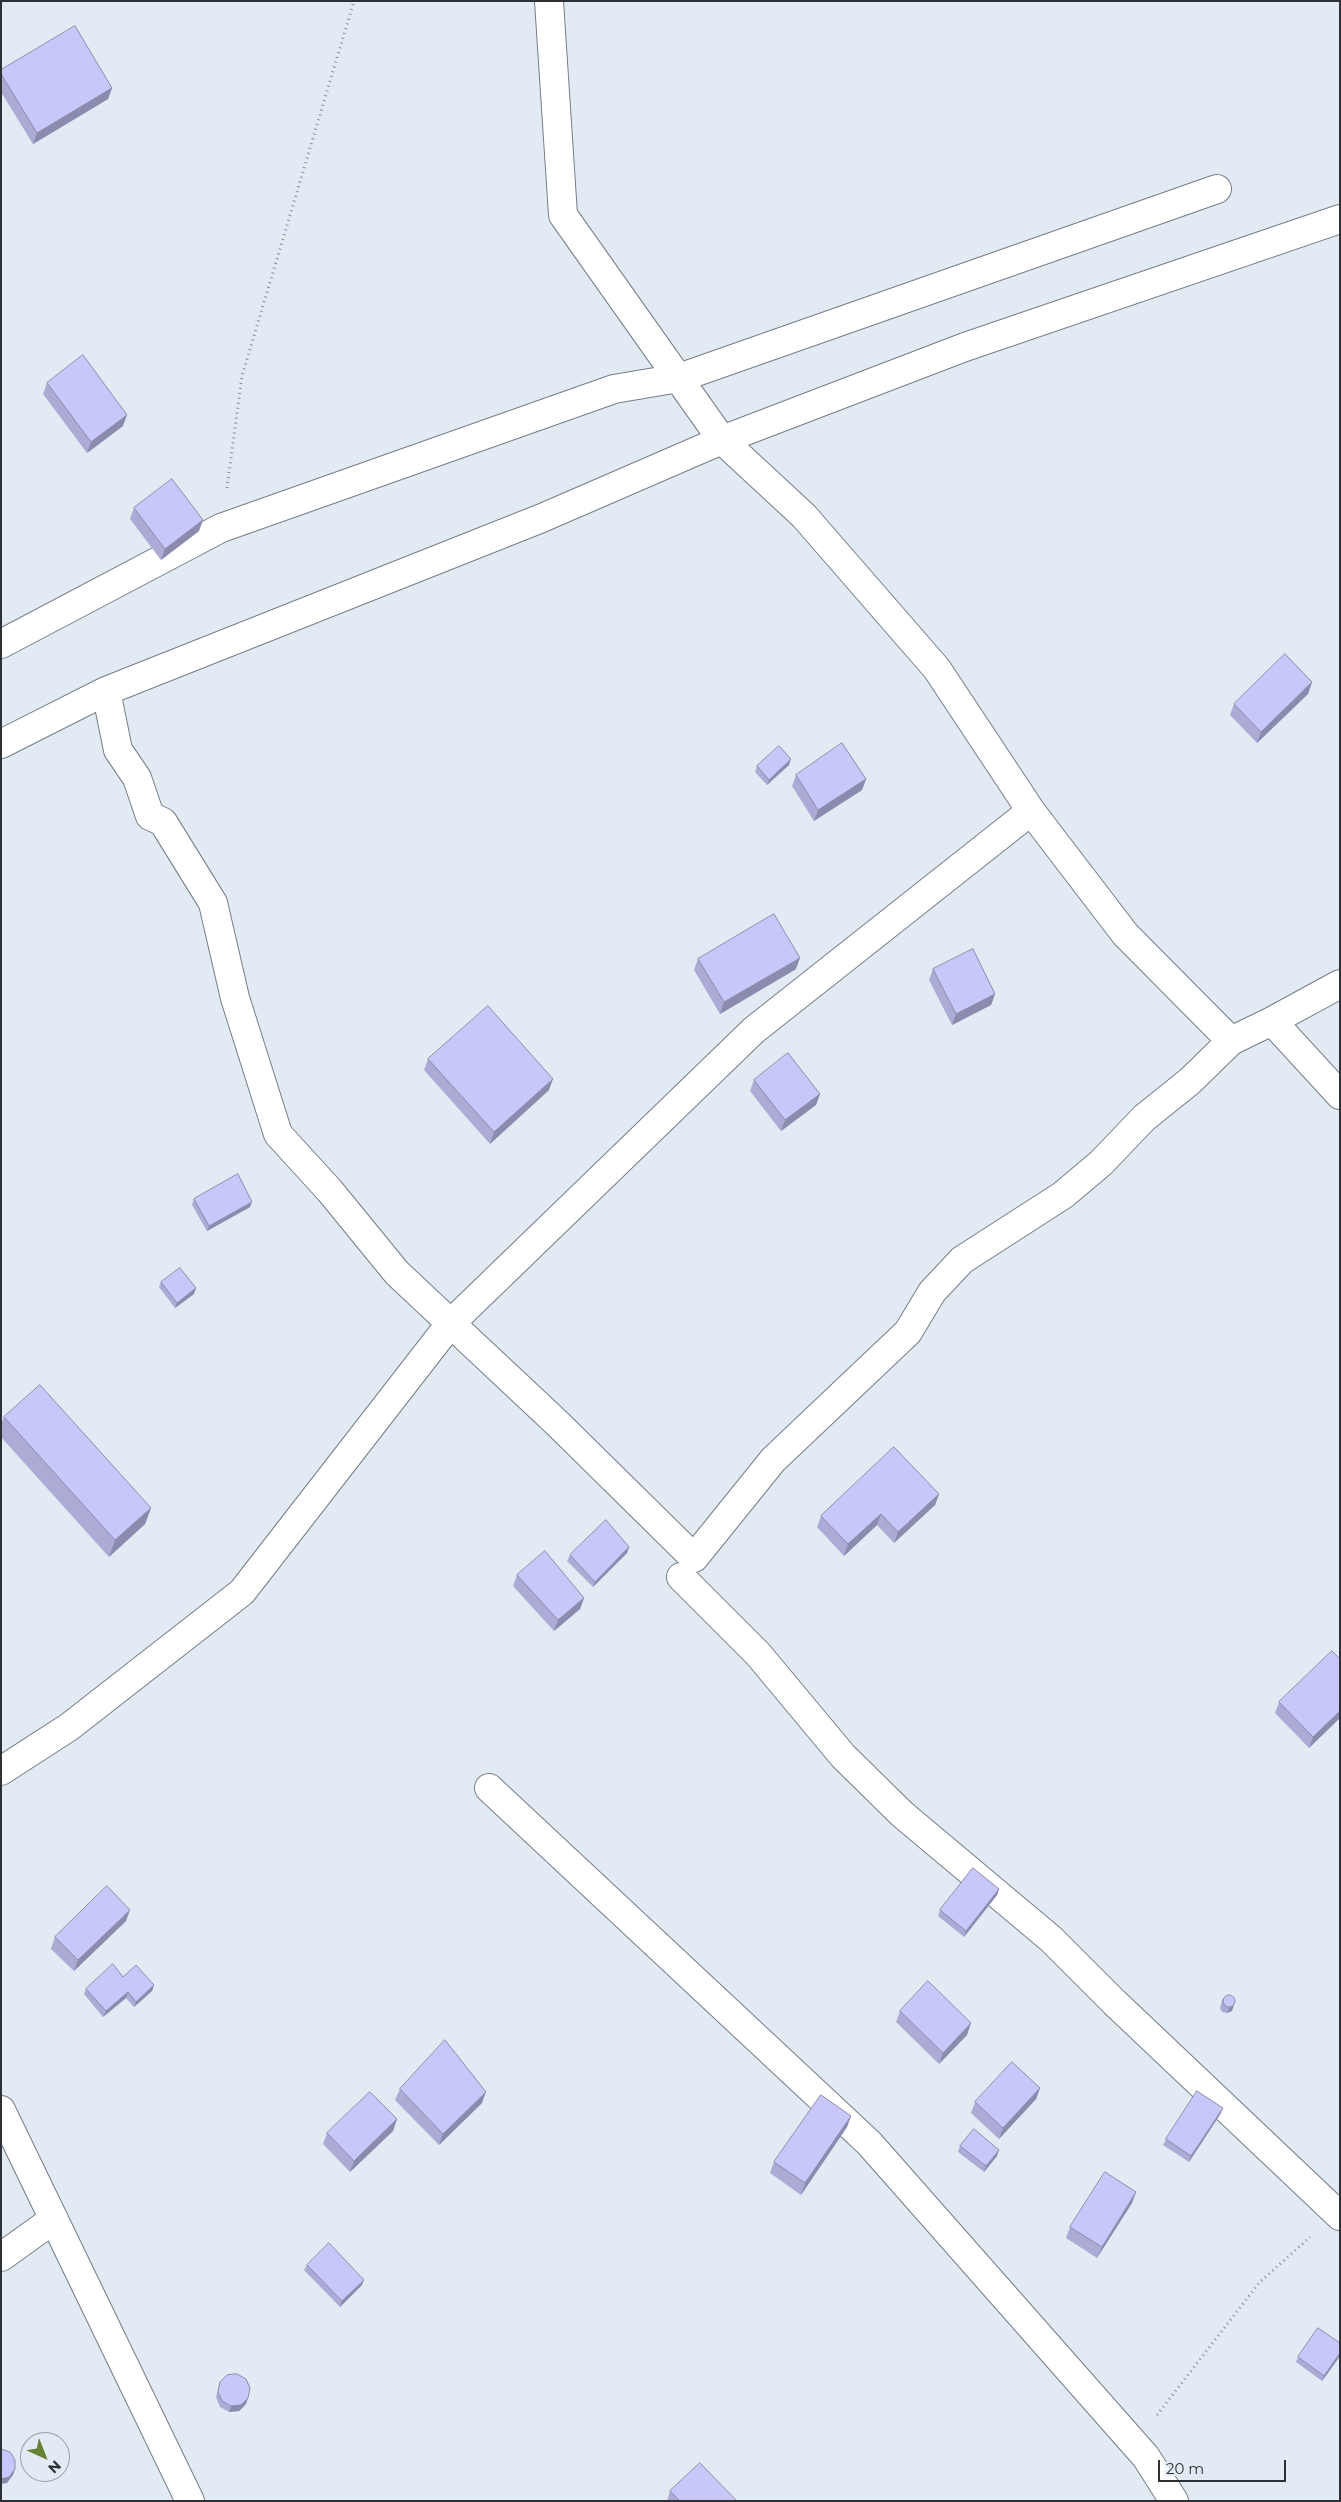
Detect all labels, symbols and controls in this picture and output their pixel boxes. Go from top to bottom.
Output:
north arrow [20,2432,70,2482]
scale bar [1161,2450,1288,2482]
text: N [44,2457,65,2477]
text: 20 m [1166,2459,1204,2478]

